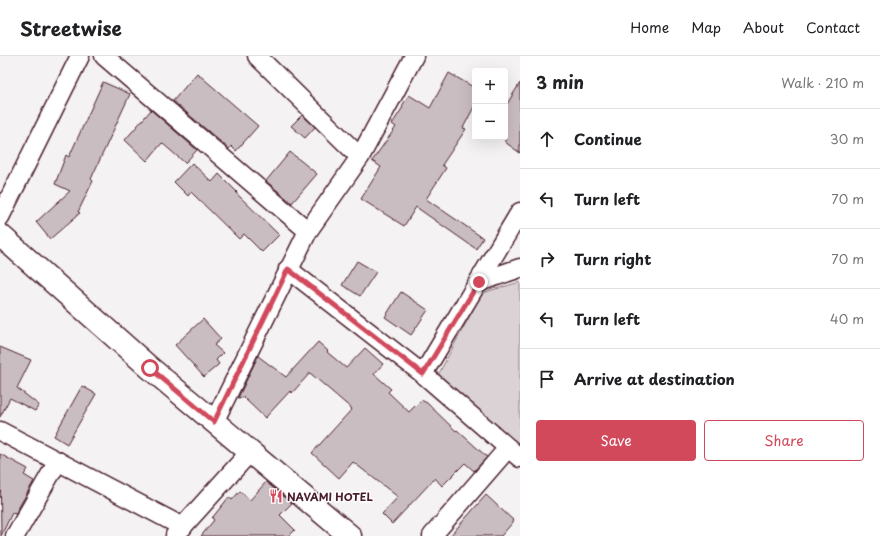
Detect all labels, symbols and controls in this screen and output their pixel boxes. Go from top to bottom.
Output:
text: Streetwise [20,14,122,42]
text: Home [630,17,669,38]
text: Map [691,17,721,38]
text: About [743,17,784,38]
text: Contact [806,17,860,38]
map controls [472,68,508,140]
button: + [472,68,508,104]
text: 3 min [536,69,584,95]
text: Walk · 210 m [781,73,864,92]
button: − [472,104,508,140]
text: Continue [574,127,642,150]
icon: ahead [536,128,558,150]
text: 30 m [830,129,864,148]
text: Turn left [574,187,640,210]
icon: left [536,188,558,210]
text: 70 m [831,189,864,208]
text: Turn right [574,247,651,270]
icon: right [536,248,558,270]
text: 70 m [831,249,864,268]
route end [470,273,488,291]
text: Turn left [574,307,640,330]
icon: left [536,308,558,330]
text: 40 m [830,309,864,328]
route start [141,359,159,377]
text: Arrive at destination [574,367,735,390]
icon: arrive [536,368,558,390]
button: Save [536,420,696,461]
button: Share [704,420,864,461]
restaurant icon: NAVAMI HOTEL [268,488,284,504]
place label: NAVAMI HOTEL [287,488,374,505]

